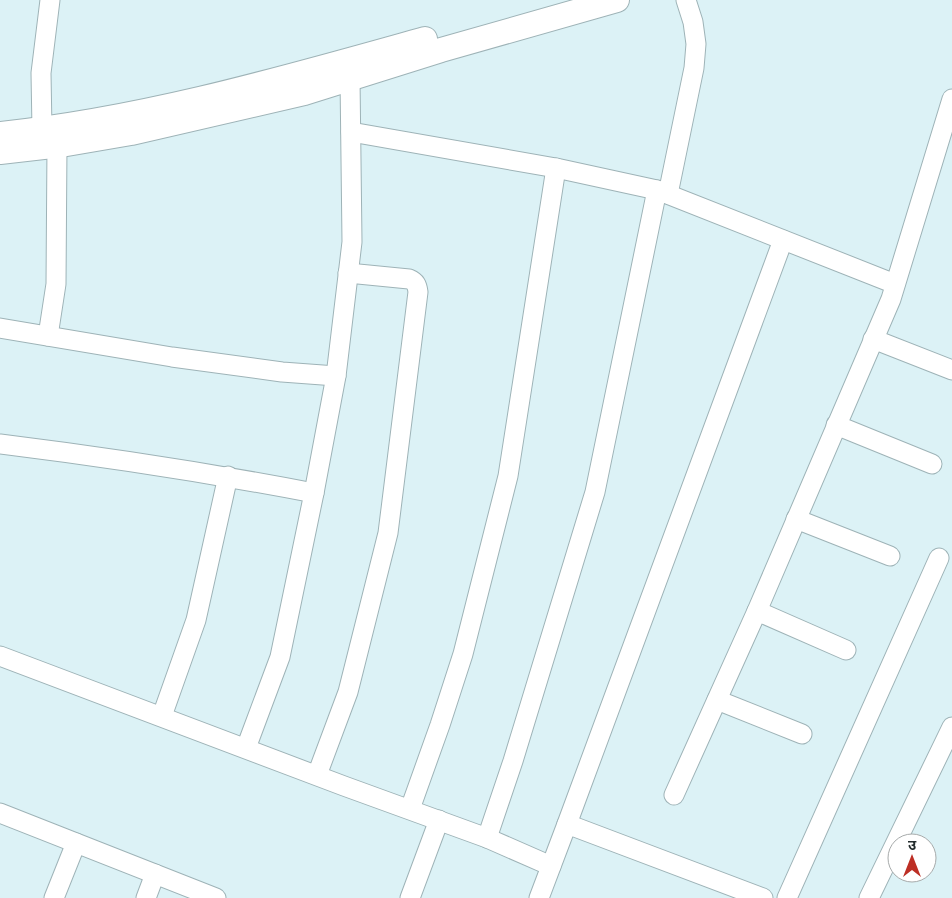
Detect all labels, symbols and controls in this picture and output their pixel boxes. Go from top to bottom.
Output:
north arrow [887,833,937,883]
text: उ [908,837,917,854]

